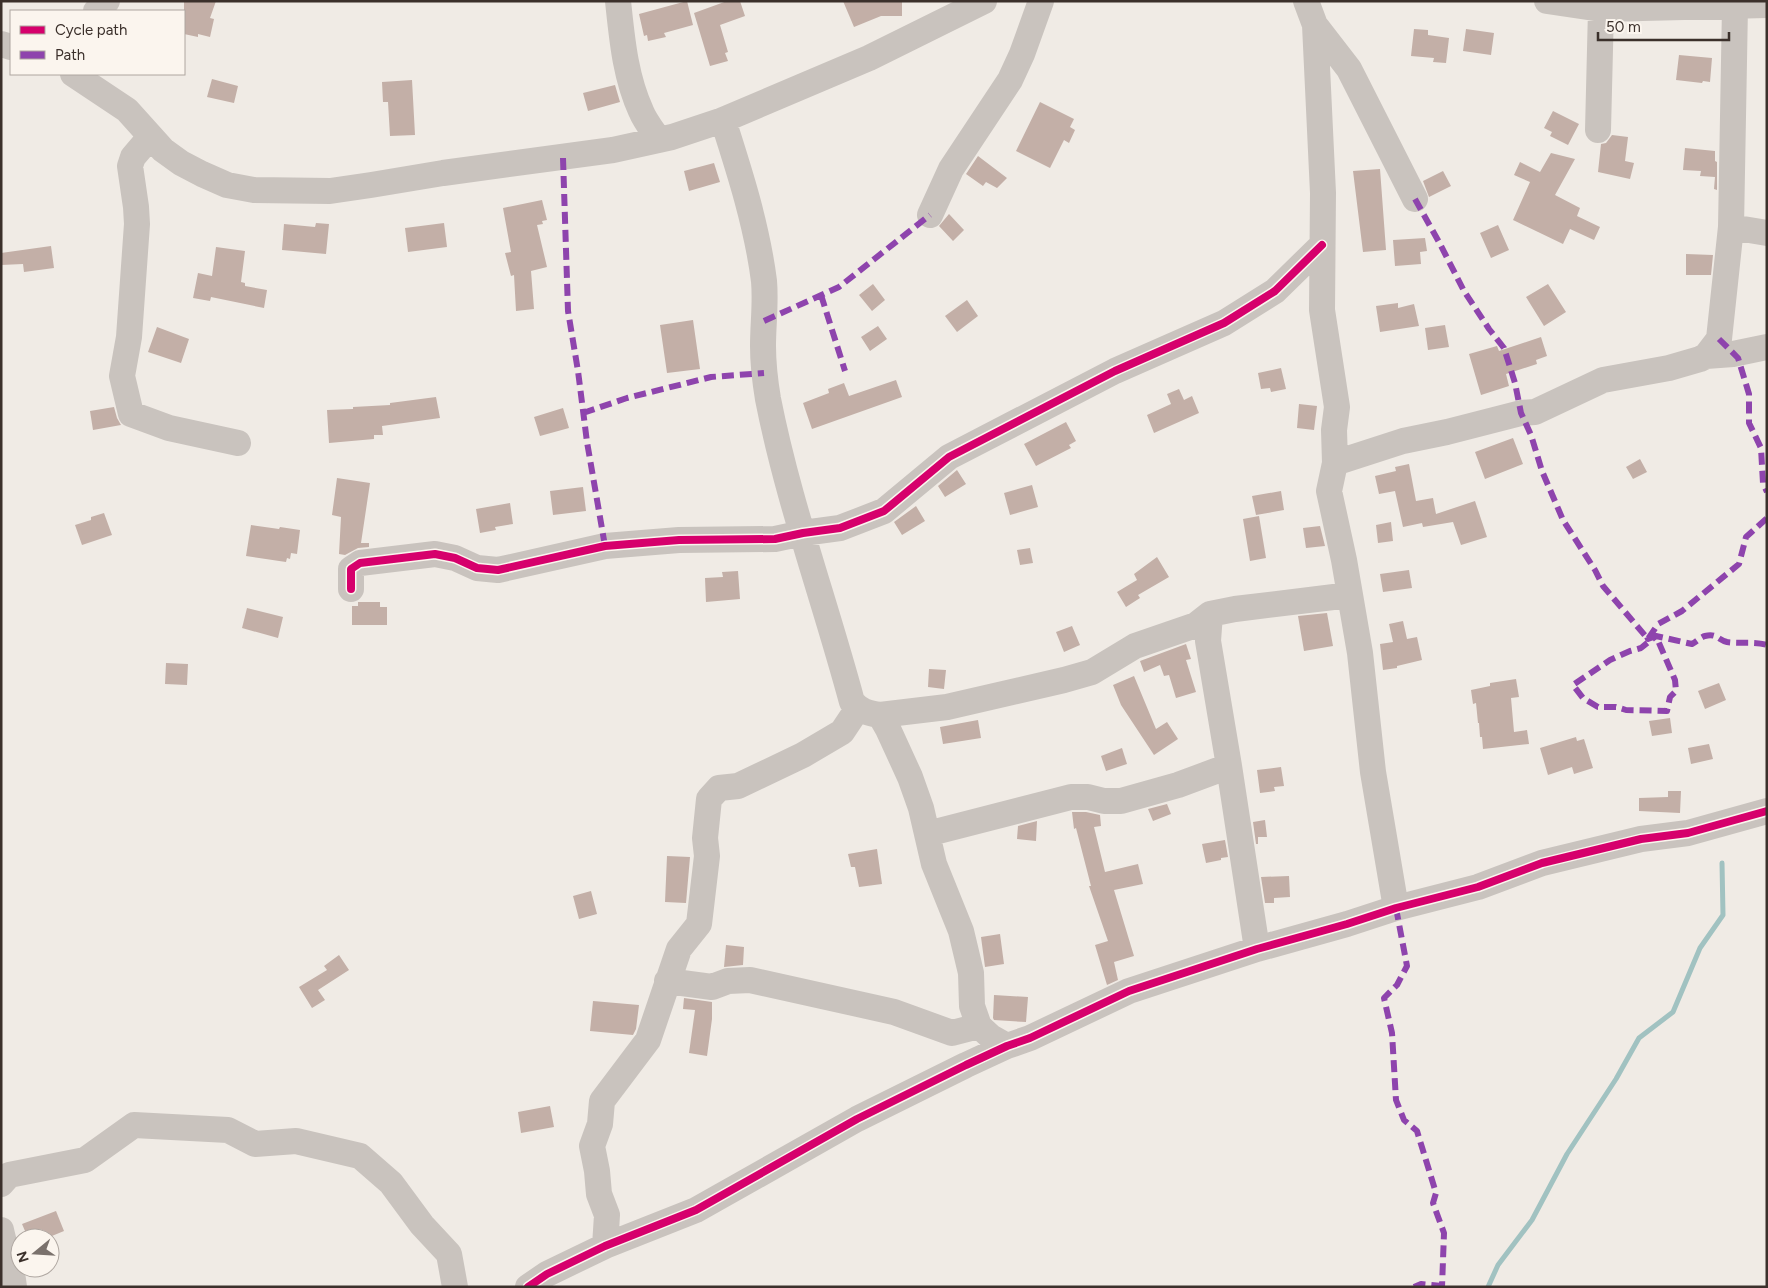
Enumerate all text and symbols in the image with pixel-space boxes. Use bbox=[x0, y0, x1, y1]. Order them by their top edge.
legend bbox=[10, 10, 185, 75]
scale bar bbox=[1598, 10, 1729, 42]
text: 50 m bbox=[1606, 18, 1641, 36]
text: Cycle path bbox=[55, 21, 127, 39]
text: Path bbox=[55, 46, 85, 64]
north arrow bbox=[10, 1228, 60, 1278]
text: N bbox=[13, 1249, 33, 1265]

